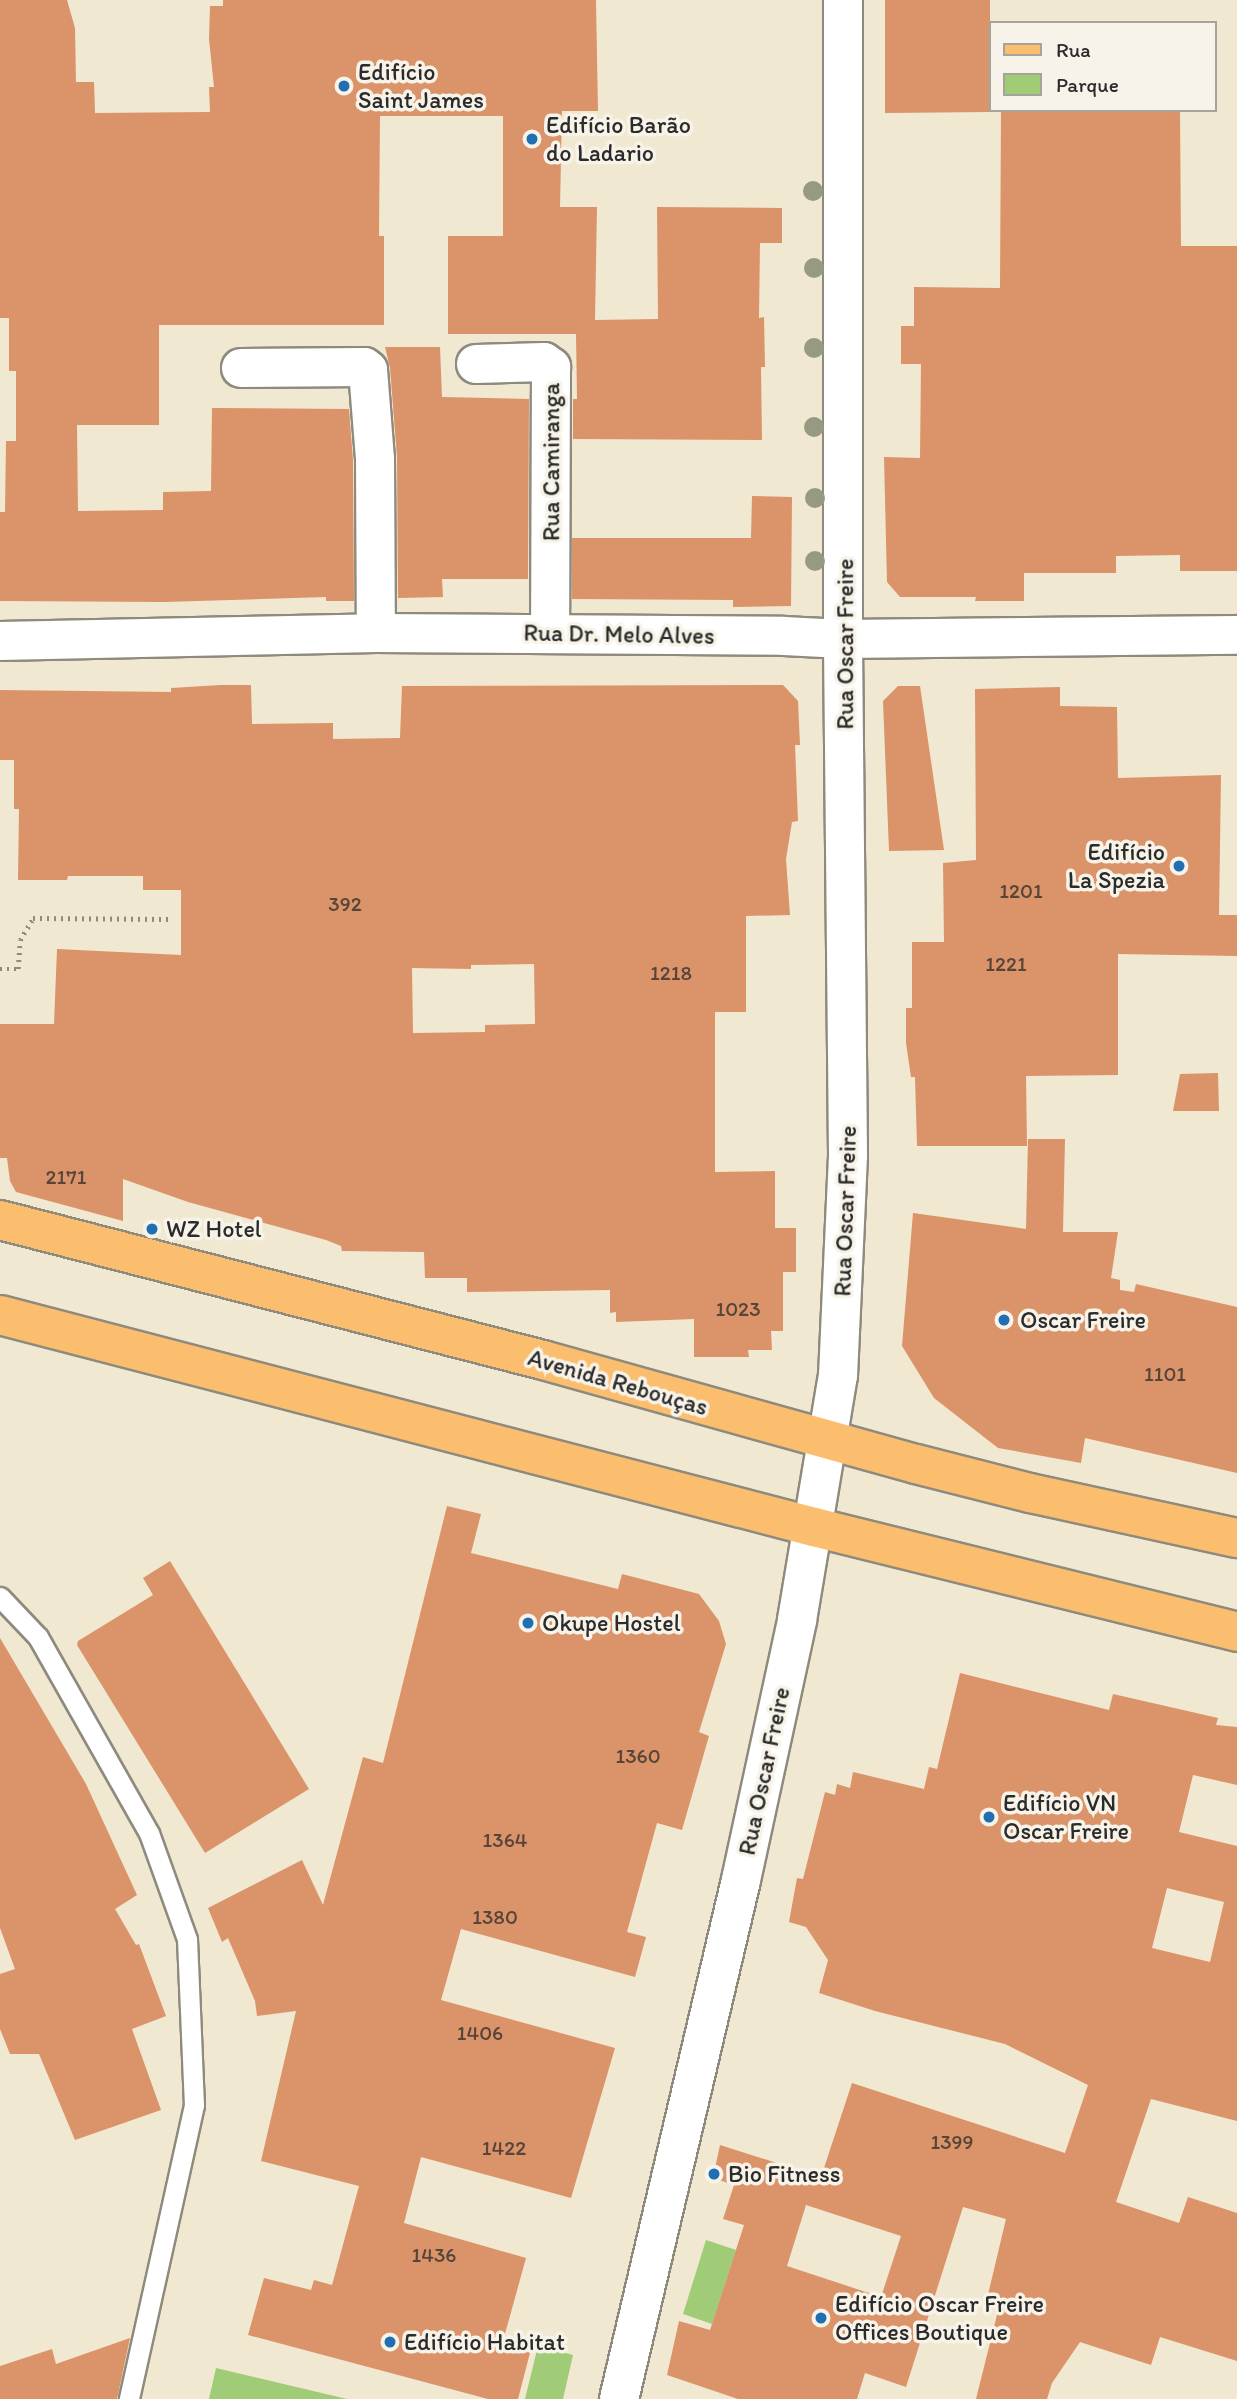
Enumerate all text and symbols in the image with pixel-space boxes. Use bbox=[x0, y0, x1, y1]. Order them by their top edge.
legend bbox=[988, 21, 1216, 112]
text: Rua bbox=[1056, 37, 1091, 62]
place label: Edifício Saint James bbox=[358, 58, 484, 114]
text: Parque bbox=[1056, 72, 1119, 97]
marker: Edifício Saint James bbox=[336, 78, 352, 94]
place label: Edifício Barão do Ladario bbox=[546, 111, 691, 167]
marker: Edifício Barão do Ladario bbox=[524, 131, 540, 147]
street label: Rua Camiranga bbox=[537, 382, 565, 542]
street label: Rua Oscar Freire bbox=[831, 558, 859, 730]
street label: Rua Dr. Melo Alves bbox=[523, 618, 715, 650]
place label: Edifício La Spezia bbox=[1068, 838, 1165, 894]
marker: Edifício La Spezia bbox=[1171, 858, 1187, 874]
house number: 1201 bbox=[999, 878, 1043, 904]
house number: 392 bbox=[328, 891, 362, 917]
house number: 1221 bbox=[985, 951, 1027, 977]
house number: 1218 bbox=[650, 960, 692, 986]
street label: Rua Oscar Freire bbox=[828, 1125, 862, 1297]
house number: 2171 bbox=[46, 1164, 86, 1190]
place label: WZ Hotel bbox=[166, 1215, 262, 1243]
marker: WZ Hotel bbox=[144, 1221, 160, 1237]
house number: 1023 bbox=[715, 1296, 761, 1322]
place label: Oscar Freire bbox=[1020, 1306, 1146, 1334]
marker: Oscar Freire bbox=[994, 1310, 1014, 1330]
street label: Avenida Rebouças bbox=[525, 1343, 711, 1421]
house number: 1101 bbox=[1144, 1361, 1186, 1387]
place label: Okupe Hostel bbox=[542, 1609, 680, 1637]
marker: Okupe Hostel bbox=[520, 1615, 536, 1631]
street label: Rua Oscar Freire bbox=[732, 1684, 796, 1858]
house number: 1360 bbox=[615, 1743, 661, 1769]
place label: Edifício VN Oscar Freire bbox=[1003, 1789, 1129, 1845]
marker: Edifício VN Oscar Freire bbox=[981, 1809, 997, 1825]
house number: 1364 bbox=[483, 1827, 527, 1853]
house number: 1380 bbox=[472, 1904, 518, 1930]
house number: 1406 bbox=[457, 2020, 503, 2046]
house number: 1399 bbox=[930, 2129, 974, 2155]
house number: 1422 bbox=[482, 2135, 526, 2161]
place label: Bio Fitness bbox=[728, 2160, 840, 2188]
marker: Bio Fitness bbox=[706, 2166, 722, 2182]
house number: 1436 bbox=[412, 2242, 456, 2268]
place label: Edifício Oscar Freire Offices Boutique bbox=[835, 2290, 1044, 2346]
marker: Edifício Oscar Freire Offices Boutique bbox=[813, 2310, 829, 2326]
place label: Edifício Habitat bbox=[404, 2328, 565, 2356]
marker: Edifício Habitat bbox=[382, 2334, 398, 2350]

